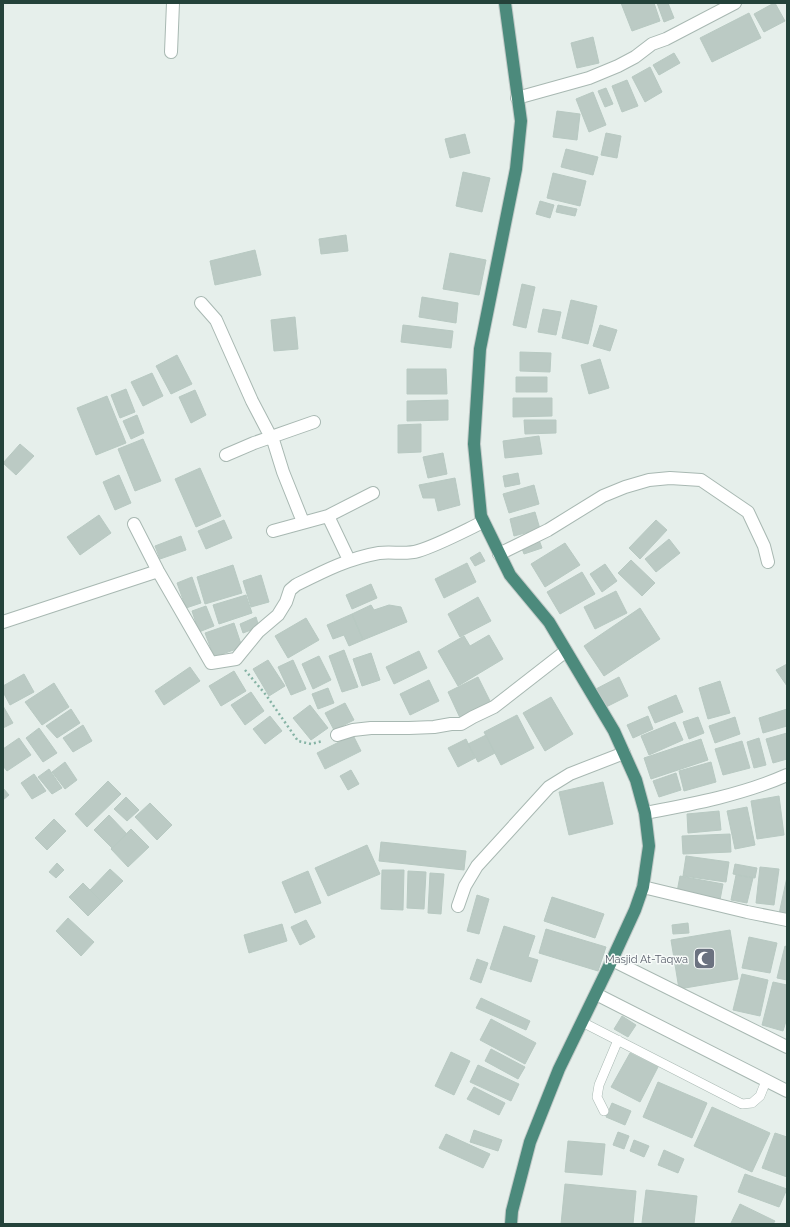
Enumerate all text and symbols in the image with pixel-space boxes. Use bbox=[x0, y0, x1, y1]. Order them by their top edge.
mosque icon: Masjid At-Taqwa bbox=[691, 946, 717, 972]
place label: Masjid At-Taqwa bbox=[605, 953, 688, 966]

